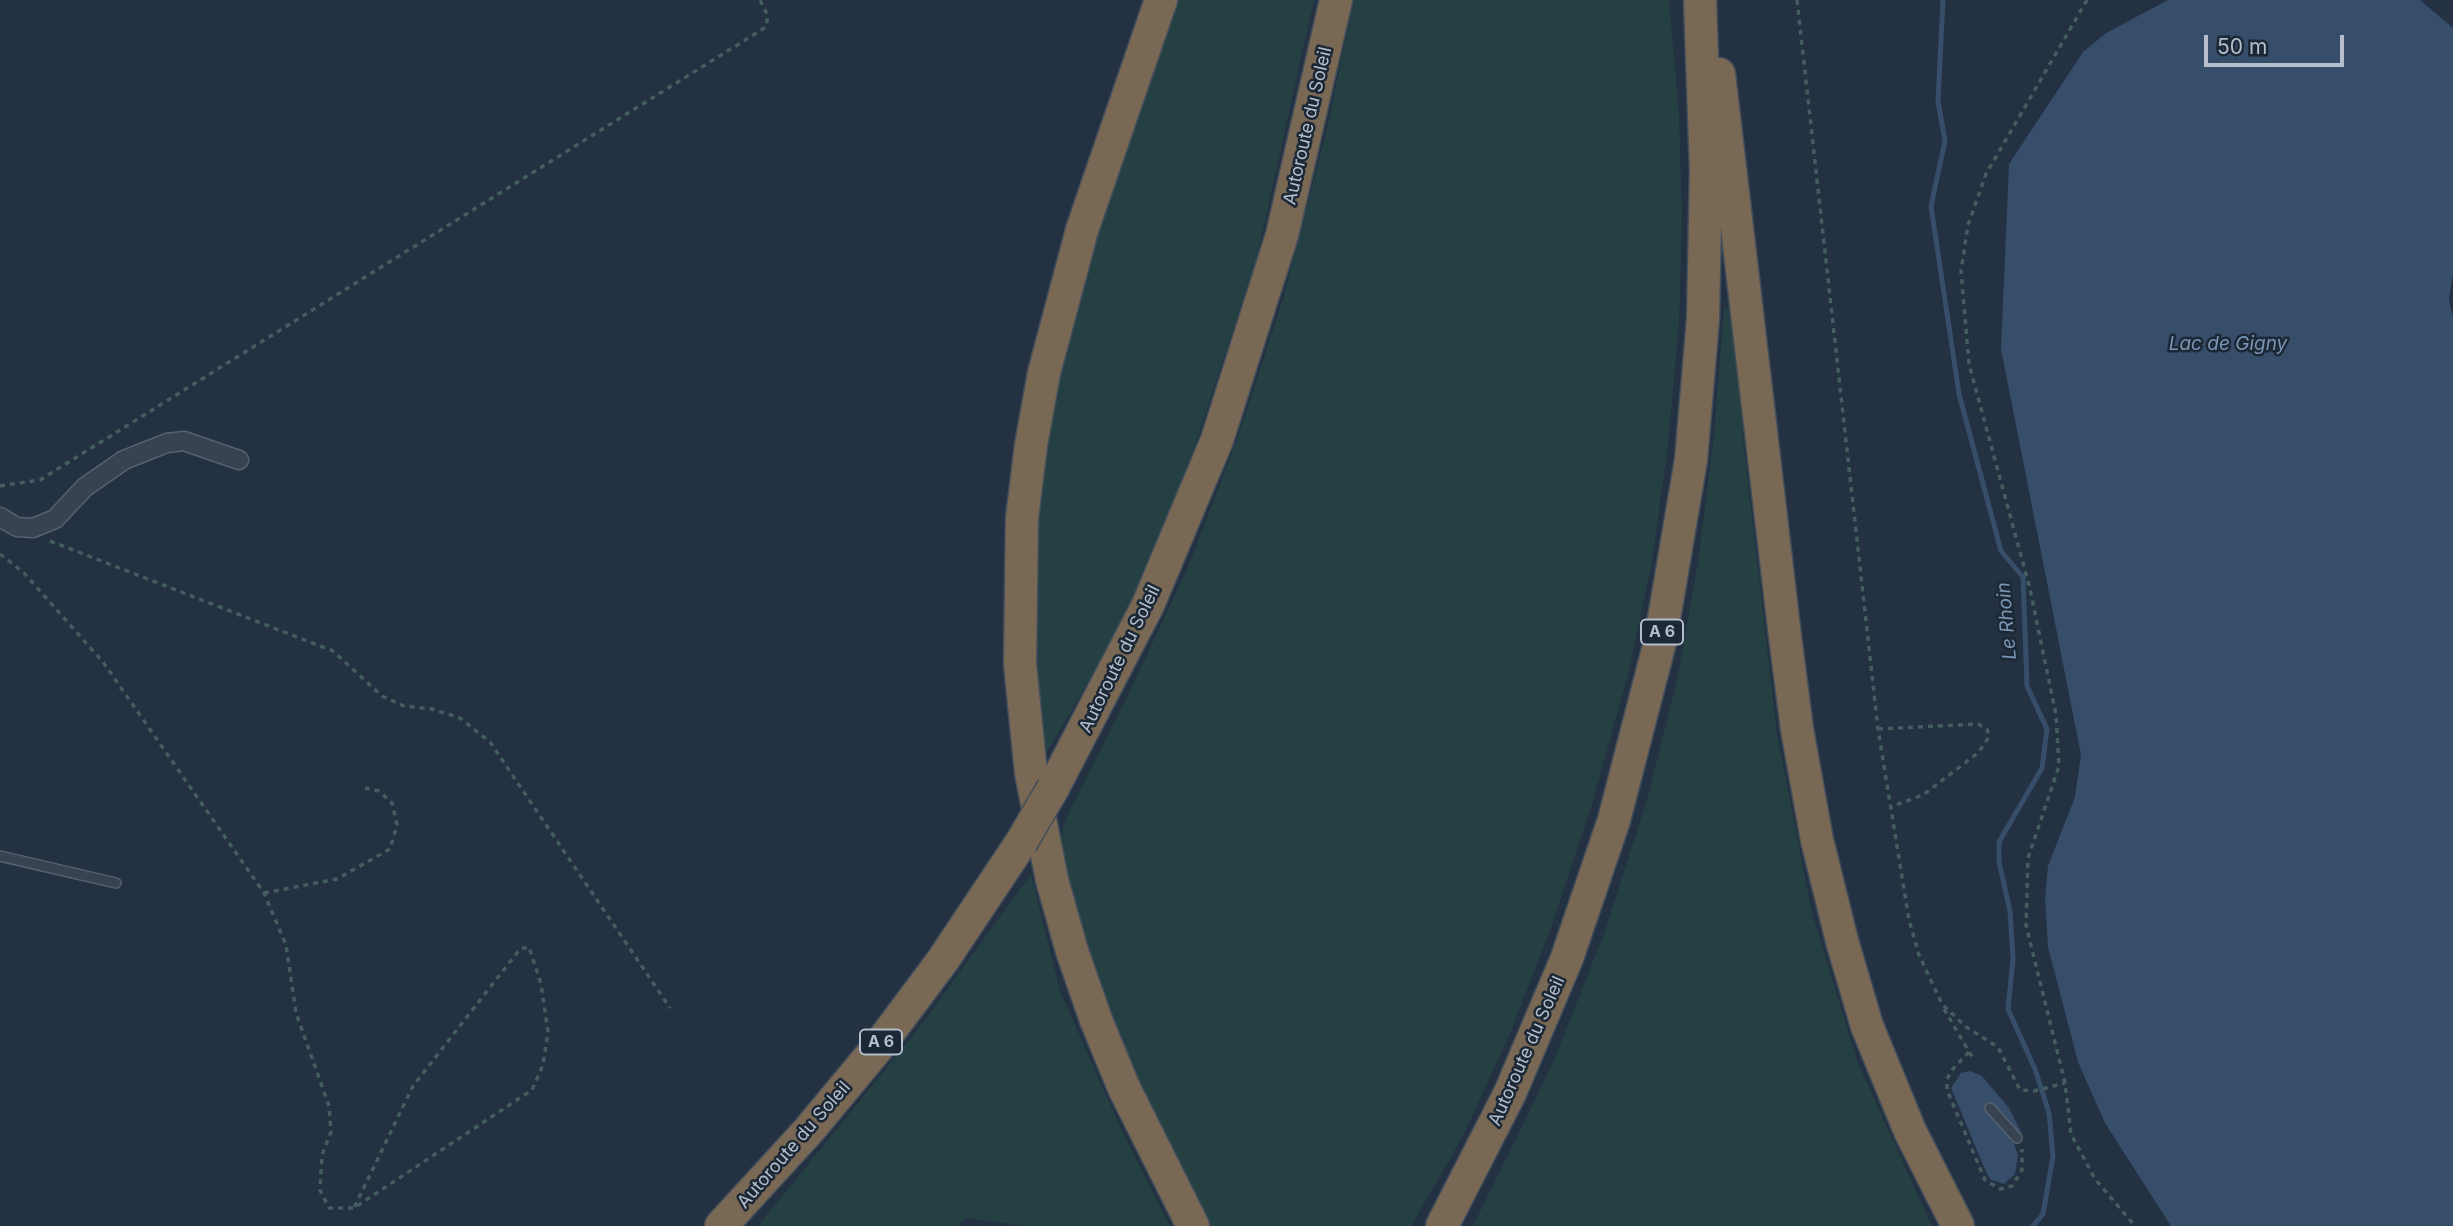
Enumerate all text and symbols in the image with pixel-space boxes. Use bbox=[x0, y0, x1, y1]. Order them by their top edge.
scale bar bbox=[2208, 21, 2348, 65]
text: 50 m bbox=[2217, 34, 2267, 59]
street label: Autoroute du Soleil bbox=[1279, 45, 1337, 207]
water label: Lac de Gigny bbox=[2169, 333, 2287, 355]
water label: Le Rhoin bbox=[1992, 581, 2022, 661]
street label: Autoroute du Soleil bbox=[1075, 582, 1165, 736]
road number: A 6 bbox=[1641, 620, 1683, 645]
street label: Autoroute du Soleil bbox=[1484, 973, 1570, 1129]
road number: A 6 bbox=[860, 1030, 902, 1054]
street label: Autoroute du Soleil bbox=[733, 1077, 855, 1213]

